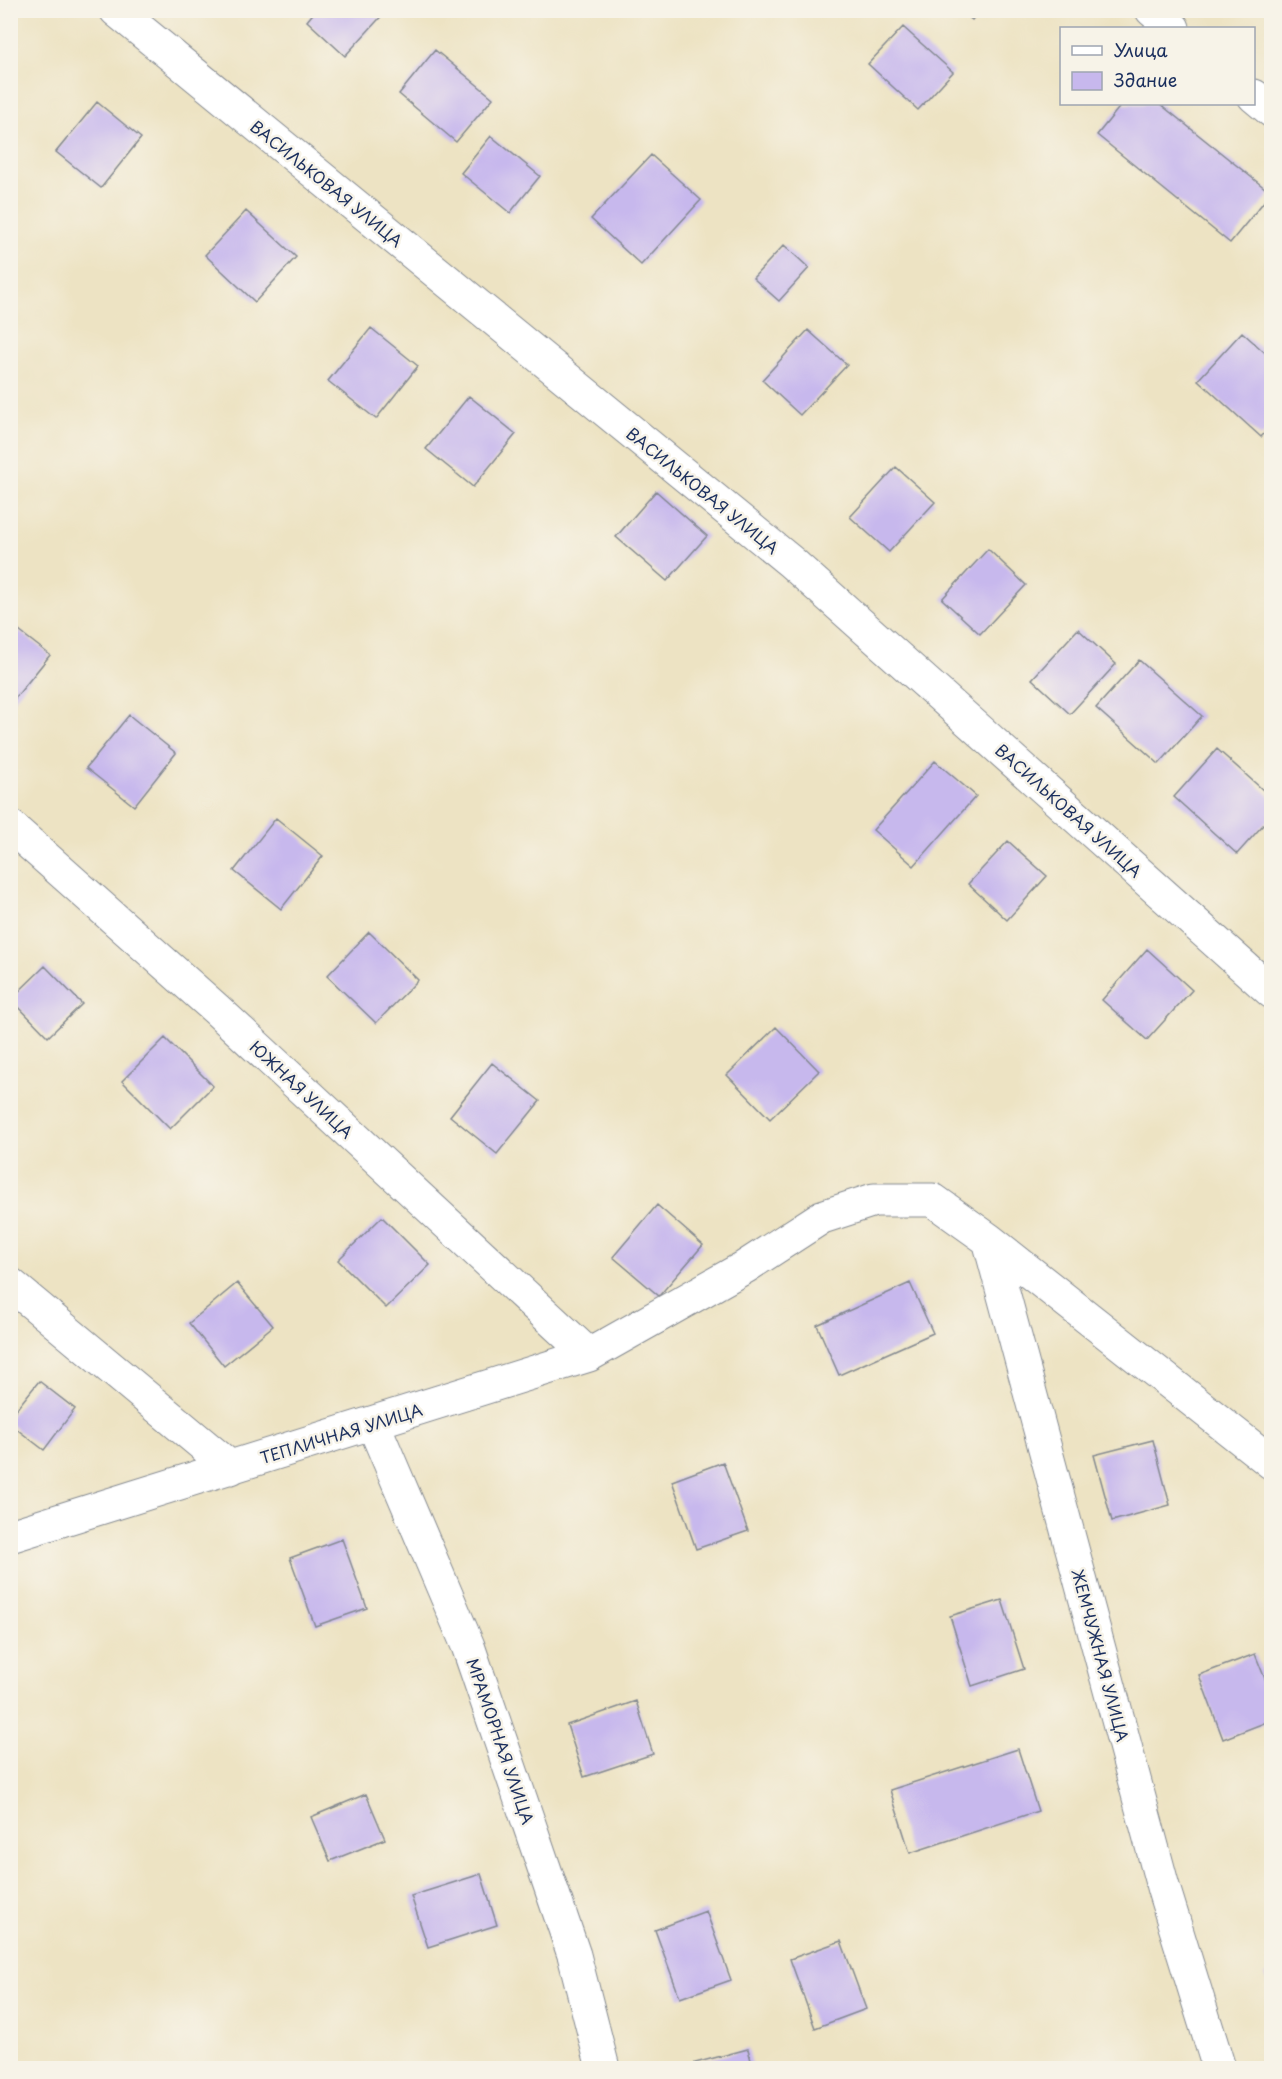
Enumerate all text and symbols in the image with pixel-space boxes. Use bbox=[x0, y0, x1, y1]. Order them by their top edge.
legend bbox=[1060, 27, 1255, 105]
text: Улица bbox=[1114, 36, 1168, 63]
text: Здание bbox=[1114, 66, 1177, 93]
street label: ВАСИЛЬКОВАЯ УЛИЦА bbox=[246, 114, 408, 252]
street label: ВАСИЛЬКОВАЯ УЛИЦА bbox=[622, 421, 784, 559]
street label: ВАСИЛЬКОВАЯ УЛИЦА bbox=[990, 738, 1148, 882]
street label: ЮЖНАЯ УЛИЦА bbox=[245, 1035, 359, 1143]
street label: ТЕПЛИЧНАЯ УЛИЦА bbox=[257, 1397, 425, 1469]
street label: ЖЕМЧУЖНАЯ УЛИЦА bbox=[1066, 1566, 1136, 1744]
street label: МРАМОРНАЯ УЛИЦА bbox=[461, 1655, 541, 1827]

